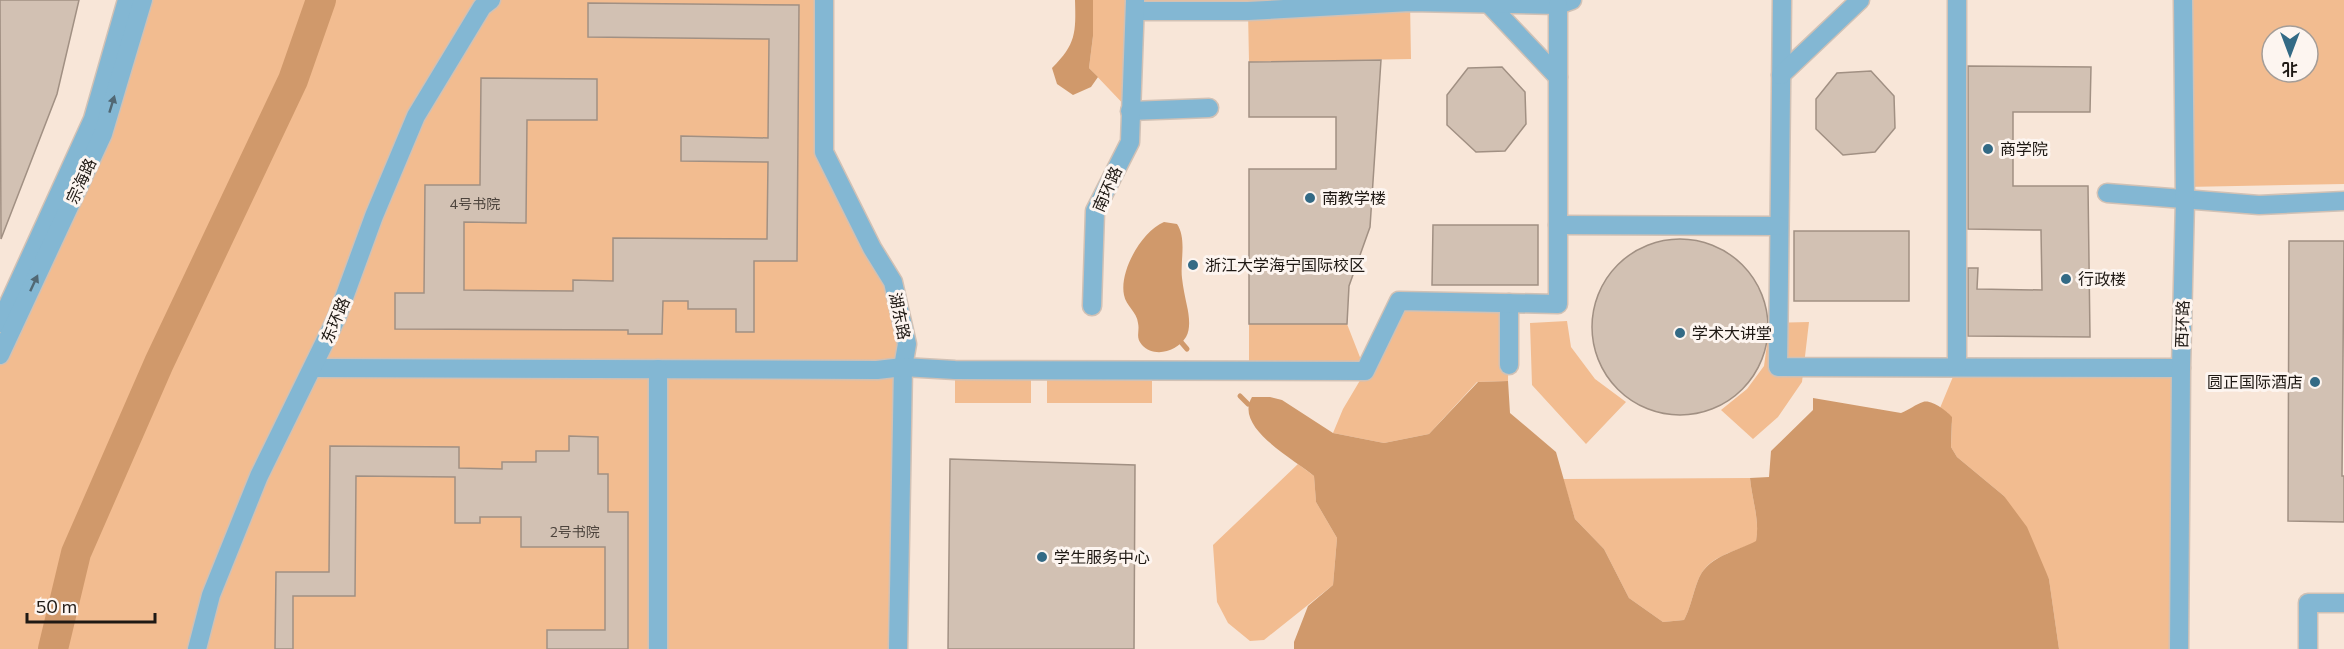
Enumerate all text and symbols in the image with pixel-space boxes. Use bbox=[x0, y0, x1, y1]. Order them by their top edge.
north arrow bbox=[2260, 24, 2320, 84]
text: 北 bbox=[2282, 60, 2298, 79]
one-way arrow bbox=[108, 95, 117, 113]
place label: 商学院 bbox=[2000, 139, 2048, 158]
marker: 商学院 bbox=[1981, 142, 1995, 156]
street label: 宗海路 bbox=[62, 155, 99, 207]
street label: 南环路 bbox=[1088, 163, 1125, 215]
place label: 南教学楼 bbox=[1322, 188, 1386, 207]
marker: 南教学楼 bbox=[1303, 191, 1317, 205]
house number: 4号书院 bbox=[450, 195, 500, 212]
place label: 浙江大学海宁国际校区 bbox=[1205, 255, 1365, 274]
marker: 浙江大学海宁国际校区 bbox=[1186, 258, 1200, 272]
place label: 行政楼 bbox=[2078, 269, 2126, 288]
marker: 行政楼 bbox=[2059, 272, 2073, 286]
one-way arrow bbox=[29, 274, 38, 291]
street label: 湖东路 bbox=[886, 290, 915, 341]
street label: 东环路 bbox=[316, 294, 353, 346]
street label: 西环路 bbox=[2171, 300, 2192, 348]
place label: 学术大讲堂 bbox=[1692, 323, 1772, 342]
marker: 学术大讲堂 bbox=[1673, 326, 1687, 340]
place label: 圆正国际酒店 bbox=[2207, 372, 2303, 391]
marker: 圆正国际酒店 bbox=[2308, 375, 2322, 389]
house number: 2号书院 bbox=[550, 523, 600, 540]
place label: 学生服务中心 bbox=[1054, 547, 1150, 566]
marker: 学生服务中心 bbox=[1035, 550, 1049, 564]
scale bar bbox=[27, 586, 154, 624]
text: 50 m bbox=[36, 595, 77, 617]

